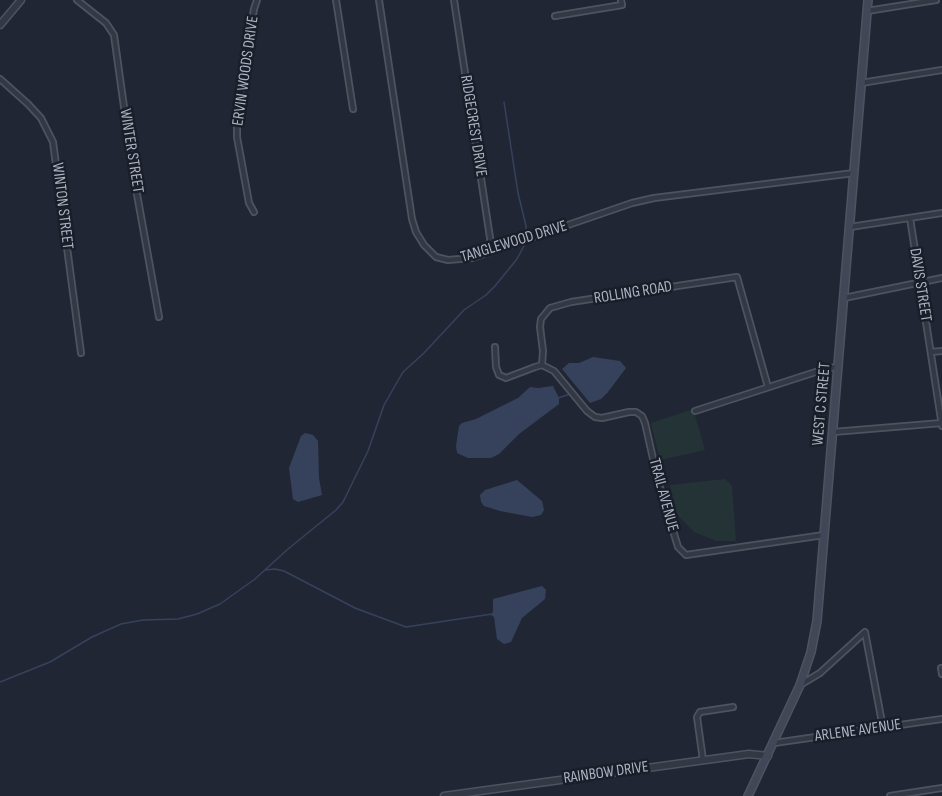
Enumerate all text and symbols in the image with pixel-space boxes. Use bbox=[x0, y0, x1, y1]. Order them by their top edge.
street label: ERVIN WOODS DRIVE bbox=[229, 15, 263, 127]
street label: RIDGECREST DRIVE bbox=[455, 74, 491, 178]
street label: WINTER STREET bbox=[115, 107, 147, 195]
street label: WINTON STREET bbox=[47, 162, 77, 250]
street label: TANGLEWOOD DRIVE bbox=[459, 217, 569, 267]
street label: DAVIS STREET bbox=[905, 247, 935, 323]
street label: ROLLING ROAD bbox=[593, 277, 673, 309]
street label: WEST C STREET bbox=[809, 362, 835, 446]
street label: TRAIL AVENUE bbox=[644, 456, 682, 534]
street label: ARLENE AVENUE bbox=[814, 715, 902, 747]
street label: RAINBOW DRIVE bbox=[562, 758, 650, 788]

